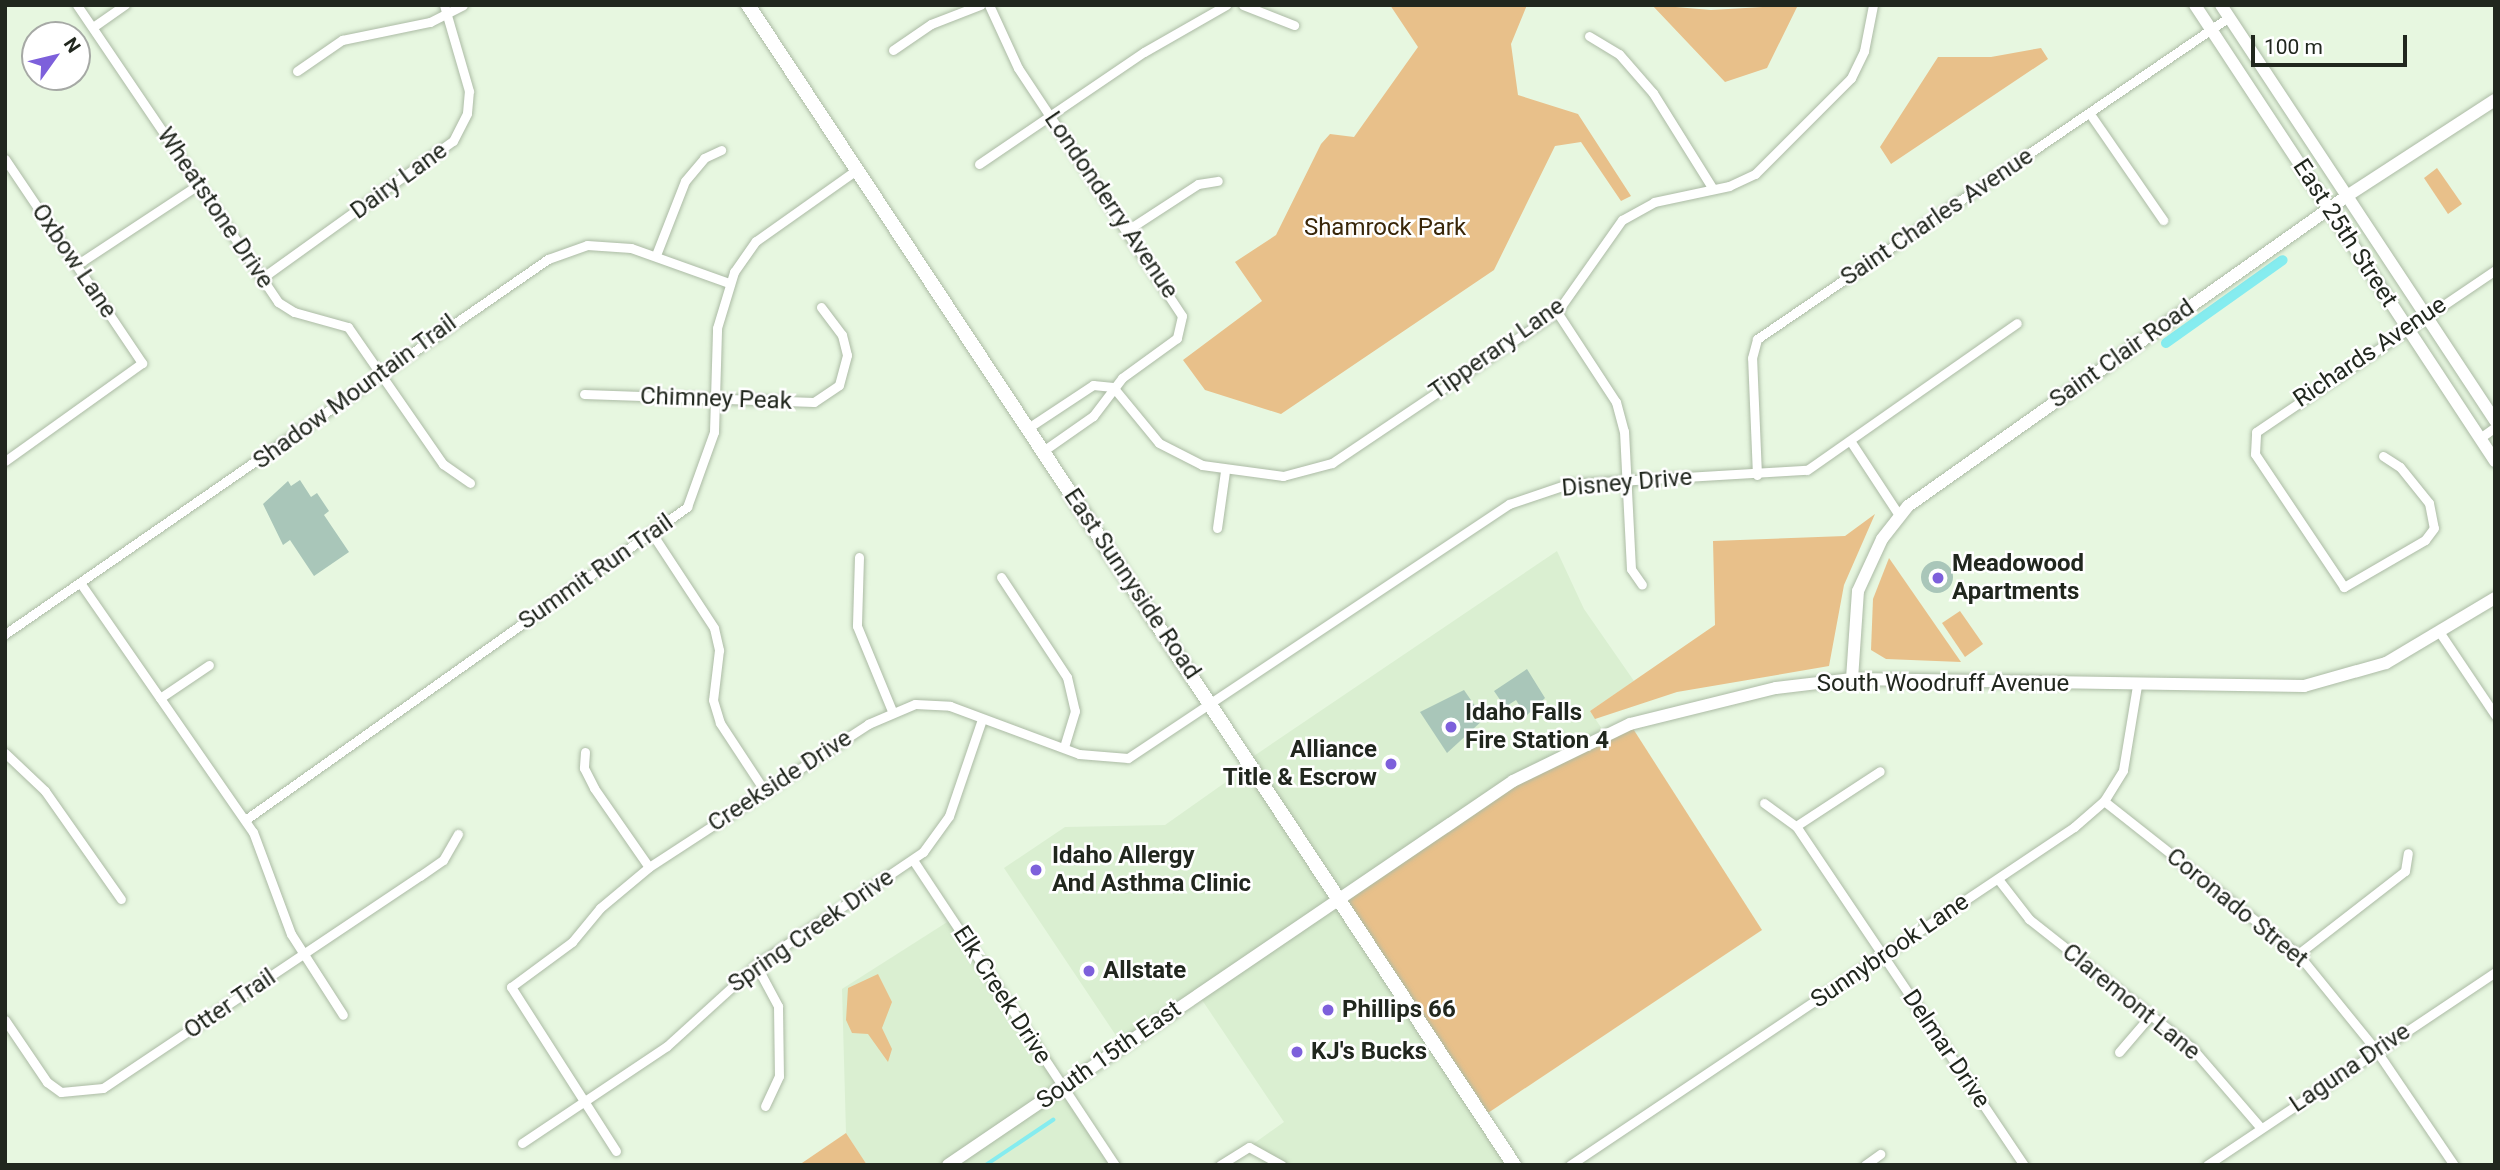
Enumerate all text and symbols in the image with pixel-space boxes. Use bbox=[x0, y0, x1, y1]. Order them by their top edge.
north arrow bbox=[21, 21, 91, 91]
scale bar bbox=[2255, 21, 2411, 65]
text: N bbox=[59, 33, 85, 57]
text: 100 m bbox=[2264, 35, 2323, 59]
street label: Londonderry Avenue bbox=[1038, 106, 1184, 304]
street label: Wheatstone Drive bbox=[151, 122, 279, 294]
street label: Dairy Lane bbox=[345, 136, 453, 226]
street label: Saint Charles Avenue bbox=[1835, 142, 2039, 292]
street label: East 25th Street bbox=[2287, 154, 2403, 312]
street label: Oxbow Lane bbox=[25, 198, 123, 324]
park label: Shamrock Park bbox=[1304, 214, 1466, 242]
street label: Richards Avenue bbox=[2288, 290, 2452, 414]
street label: Tipperary Lane bbox=[1424, 292, 1570, 406]
street label: Saint Clair Road bbox=[2044, 294, 2200, 414]
street label: Shadow Mountain Trail bbox=[248, 308, 462, 476]
street label: Chimney Peak bbox=[640, 382, 792, 416]
street label: Disney Drive bbox=[1560, 463, 1694, 503]
street label: East Sunnyside Road bbox=[1058, 483, 1206, 685]
street label: Summit Run Trail bbox=[513, 508, 679, 636]
place label: Meadowood Apartments bbox=[1952, 550, 2084, 606]
marker: Meadowood Apartments bbox=[1930, 570, 1946, 586]
street label: South Woodruff Avenue bbox=[1817, 670, 2069, 698]
place label: Idaho Falls Fire Station 4 bbox=[1465, 699, 1609, 755]
marker: Idaho Falls Fire Station 4 bbox=[1443, 719, 1459, 735]
street label: Creekside Drive bbox=[703, 724, 857, 838]
place label: Alliance Title & Escrow bbox=[1223, 736, 1377, 792]
marker: Alliance Title & Escrow bbox=[1383, 756, 1399, 772]
place label: Idaho Allergy And Asthma Clinic bbox=[1052, 842, 1251, 898]
street label: Coronado Street bbox=[2160, 842, 2314, 974]
marker: Idaho Allergy And Asthma Clinic bbox=[1026, 860, 1046, 880]
street label: Spring Creek Drive bbox=[723, 863, 899, 999]
street label: Sunnybrook Lane bbox=[1806, 888, 1974, 1014]
street label: Elk Creek Drive bbox=[947, 921, 1057, 1069]
street label: Claremont Lane bbox=[2056, 938, 2206, 1066]
place label: Allstate bbox=[1103, 957, 1186, 985]
street label: Otter Trail bbox=[178, 963, 282, 1045]
marker: Allstate bbox=[1081, 963, 1097, 979]
street label: Delmar Drive bbox=[1896, 984, 1996, 1114]
street label: South 15th East bbox=[1031, 995, 1187, 1115]
place label: Phillips 66 bbox=[1342, 996, 1456, 1024]
marker: Phillips 66 bbox=[1320, 1002, 1336, 1018]
street label: Laguna Drive bbox=[2284, 1017, 2416, 1119]
place label: KJ's Bucks bbox=[1311, 1038, 1427, 1066]
marker: KJ's Bucks bbox=[1289, 1044, 1305, 1060]

